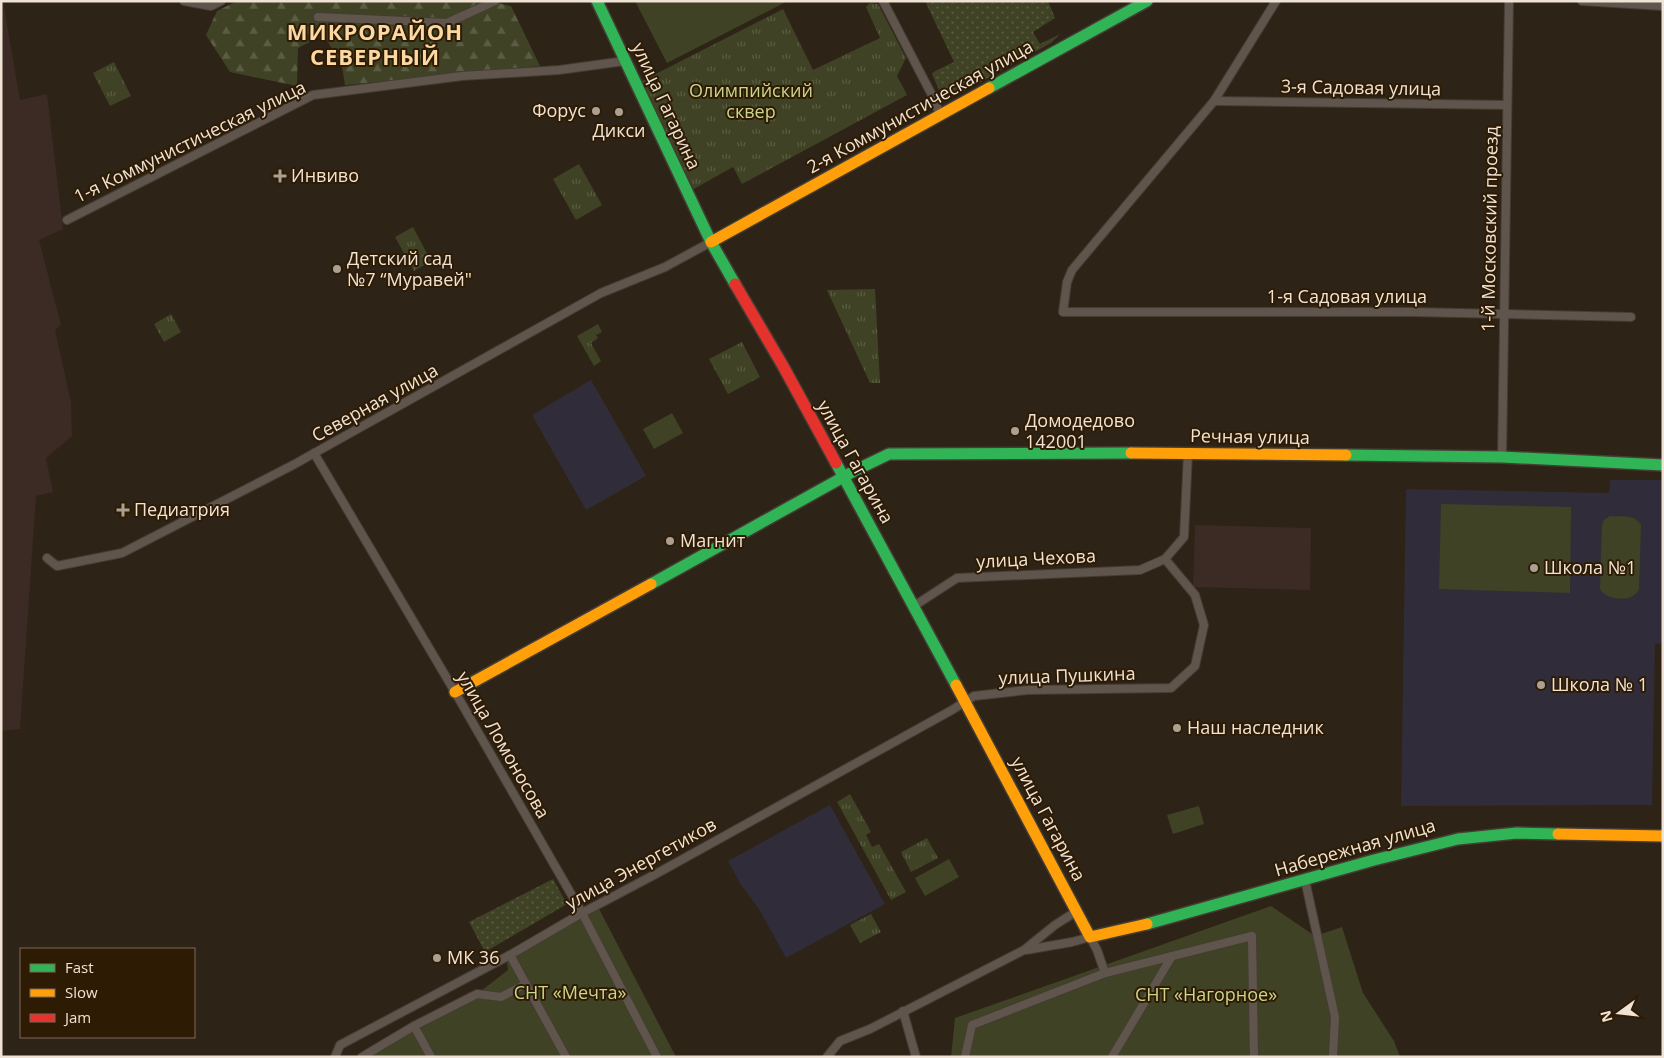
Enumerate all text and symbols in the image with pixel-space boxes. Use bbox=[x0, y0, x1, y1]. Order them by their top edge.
district label: МИКРОРАЙОН СЕВЕРНЫЙ bbox=[287, 16, 463, 71]
street label: 2-я Коммунистическая улица bbox=[802, 34, 1037, 178]
street label: улица Гагарина bbox=[627, 38, 707, 173]
street label: 1-я Коммунистическая улица bbox=[70, 74, 309, 208]
street label: 3-я Садовая улица bbox=[1281, 74, 1441, 100]
park label: Олимпийский сквер bbox=[689, 78, 813, 123]
place label: Форус bbox=[532, 98, 586, 122]
marker: Форус bbox=[590, 105, 602, 117]
marker: Дикси bbox=[613, 106, 625, 118]
place label: Дикси bbox=[592, 118, 646, 142]
street label: 1-й Московский проезд bbox=[1475, 126, 1503, 332]
place label: Инвиво bbox=[291, 163, 359, 187]
marker: Инвиво bbox=[273, 169, 287, 183]
place label: Детский сад №7 “Муравей" bbox=[347, 246, 472, 291]
marker: Детский сад №7 “Муравей" bbox=[331, 263, 343, 275]
street label: 1-я Садовая улица bbox=[1267, 284, 1427, 308]
street label: Северная улица bbox=[307, 357, 442, 447]
street label: улица Гагарина bbox=[812, 395, 900, 528]
place label: Домодедово 142001 bbox=[1025, 408, 1135, 453]
street label: Речная улица bbox=[1190, 423, 1310, 449]
marker: Домодедово 142001 bbox=[1009, 425, 1021, 437]
place label: Педиатрия bbox=[134, 497, 230, 521]
marker: Педиатрия bbox=[116, 503, 130, 517]
place label: Магнит bbox=[680, 528, 746, 552]
marker: Магнит bbox=[664, 535, 676, 547]
street label: улица Чехова bbox=[975, 543, 1096, 573]
place label: Школа №1 bbox=[1544, 555, 1636, 579]
marker: Школа №1 bbox=[1528, 562, 1540, 574]
street label: улица Пушкина bbox=[998, 661, 1136, 689]
street label: улица Ломоносова bbox=[452, 667, 556, 822]
place label: Школа № 1 bbox=[1551, 672, 1648, 696]
marker: Школа № 1 bbox=[1535, 679, 1547, 691]
place label: Наш наследник bbox=[1187, 715, 1325, 739]
marker: Наш наследник bbox=[1171, 722, 1183, 734]
street label: улица Гагарина bbox=[1006, 752, 1092, 885]
street label: улица Энергетиков bbox=[561, 812, 720, 915]
street label: Набережная улица bbox=[1271, 813, 1438, 882]
place label: МК 36 bbox=[447, 945, 499, 969]
legend bbox=[20, 948, 195, 1038]
marker: МК 36 bbox=[431, 952, 443, 964]
text: Fast bbox=[65, 957, 94, 977]
park label: СНТ «Мечта» bbox=[514, 980, 626, 1004]
text: Slow bbox=[65, 982, 98, 1002]
park label: СНТ «Нагорное» bbox=[1135, 982, 1277, 1006]
north arrow bbox=[1594, 988, 1644, 1038]
text: Jam bbox=[63, 1007, 91, 1027]
text: N bbox=[1595, 1009, 1617, 1024]

